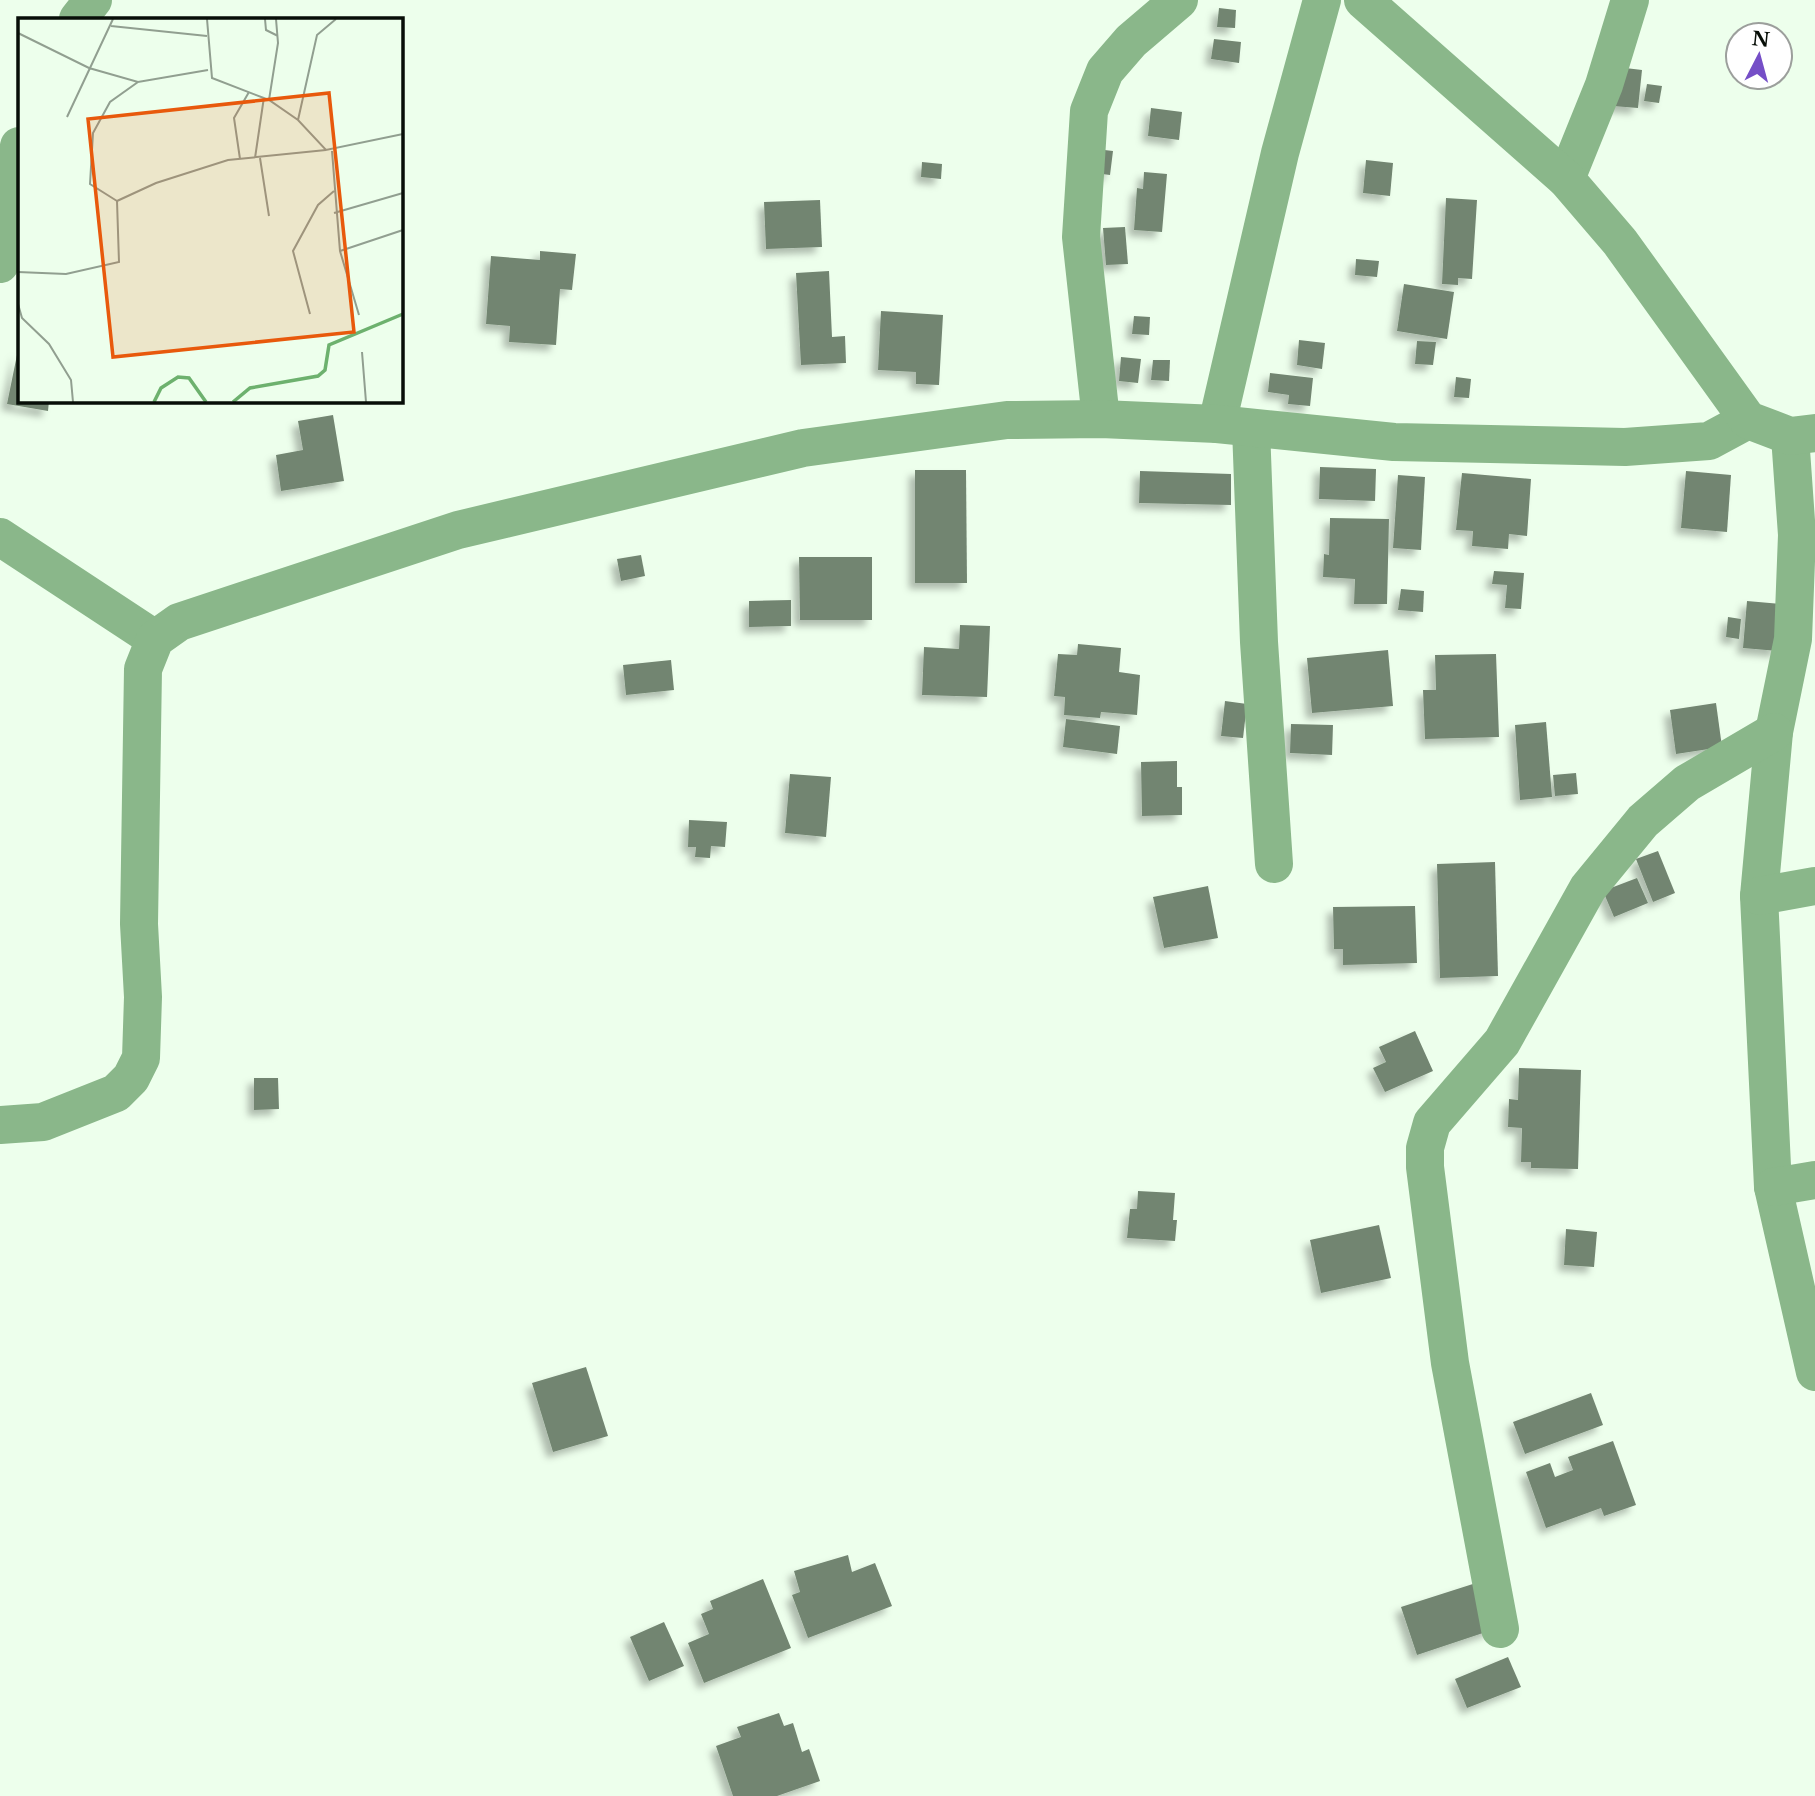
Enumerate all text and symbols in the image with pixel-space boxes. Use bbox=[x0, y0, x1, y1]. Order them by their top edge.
inset map bbox=[18, 18, 402, 402]
north arrow bbox=[1724, 21, 1794, 91]
text: N bbox=[1751, 27, 1771, 52]

